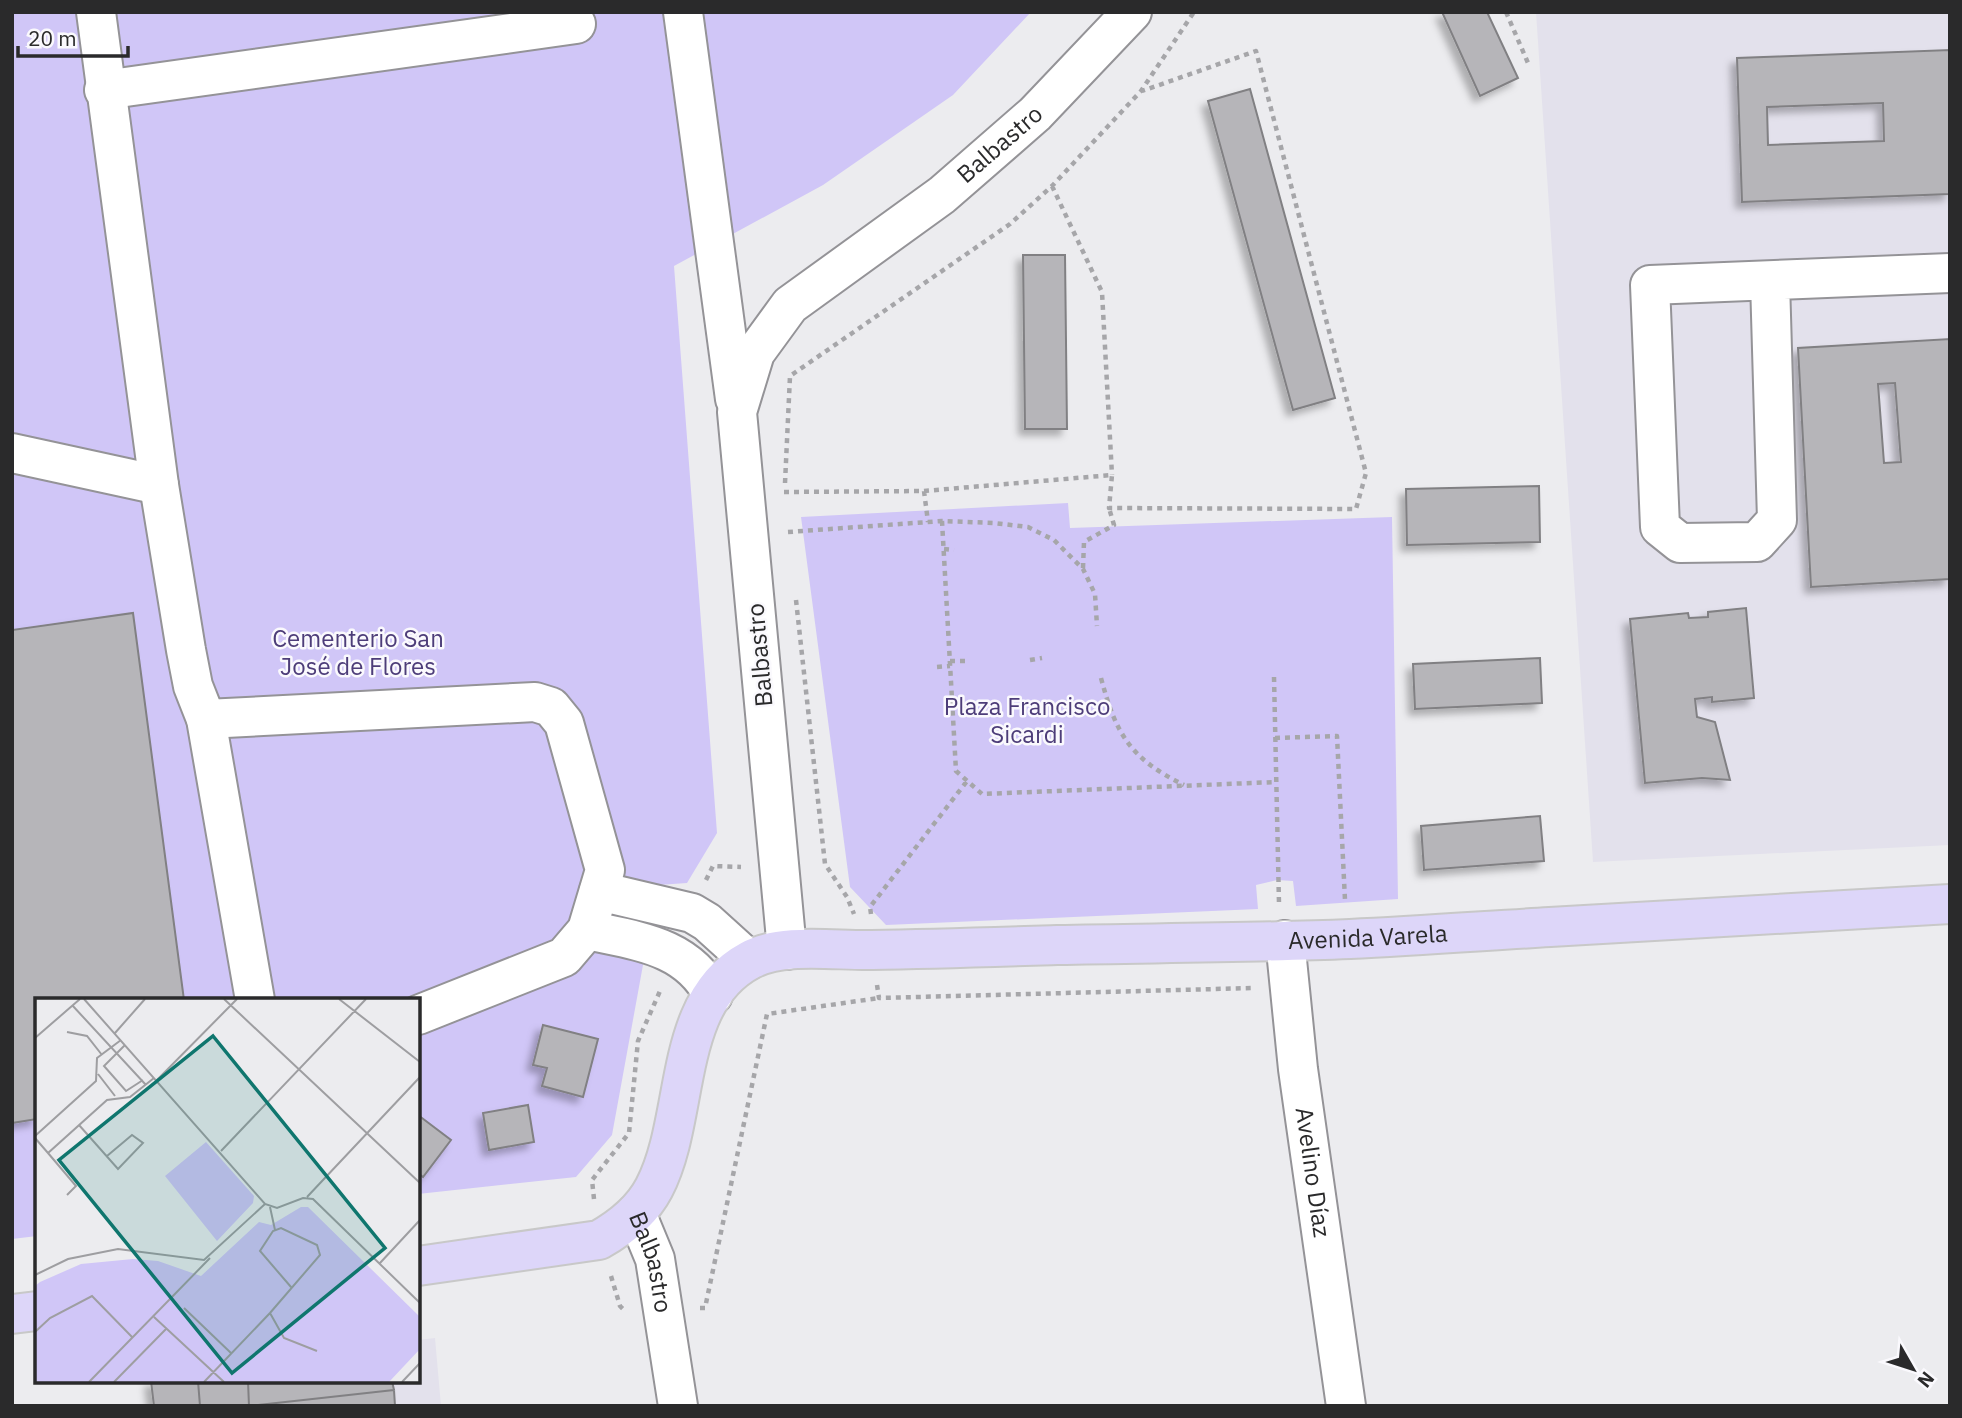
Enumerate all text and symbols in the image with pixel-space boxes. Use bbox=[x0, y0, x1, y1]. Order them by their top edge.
scale bar bbox=[18, 14, 128, 58]
text: 20 m bbox=[28, 24, 77, 52]
street label: Balbastro bbox=[950, 98, 1049, 190]
street label: Balbastro bbox=[739, 602, 779, 708]
park label: Cementerio San José de Flores bbox=[272, 622, 444, 682]
park label: Plaza Francisco Sicardi bbox=[944, 690, 1110, 750]
street label: Avenida Varela bbox=[1288, 917, 1449, 956]
inset map bbox=[35, 998, 420, 1383]
street label: Avelino Díaz bbox=[1289, 1105, 1339, 1239]
street label: Balbastro bbox=[622, 1207, 680, 1315]
north arrow bbox=[1878, 1334, 1948, 1404]
text: N bbox=[1913, 1367, 1940, 1393]

